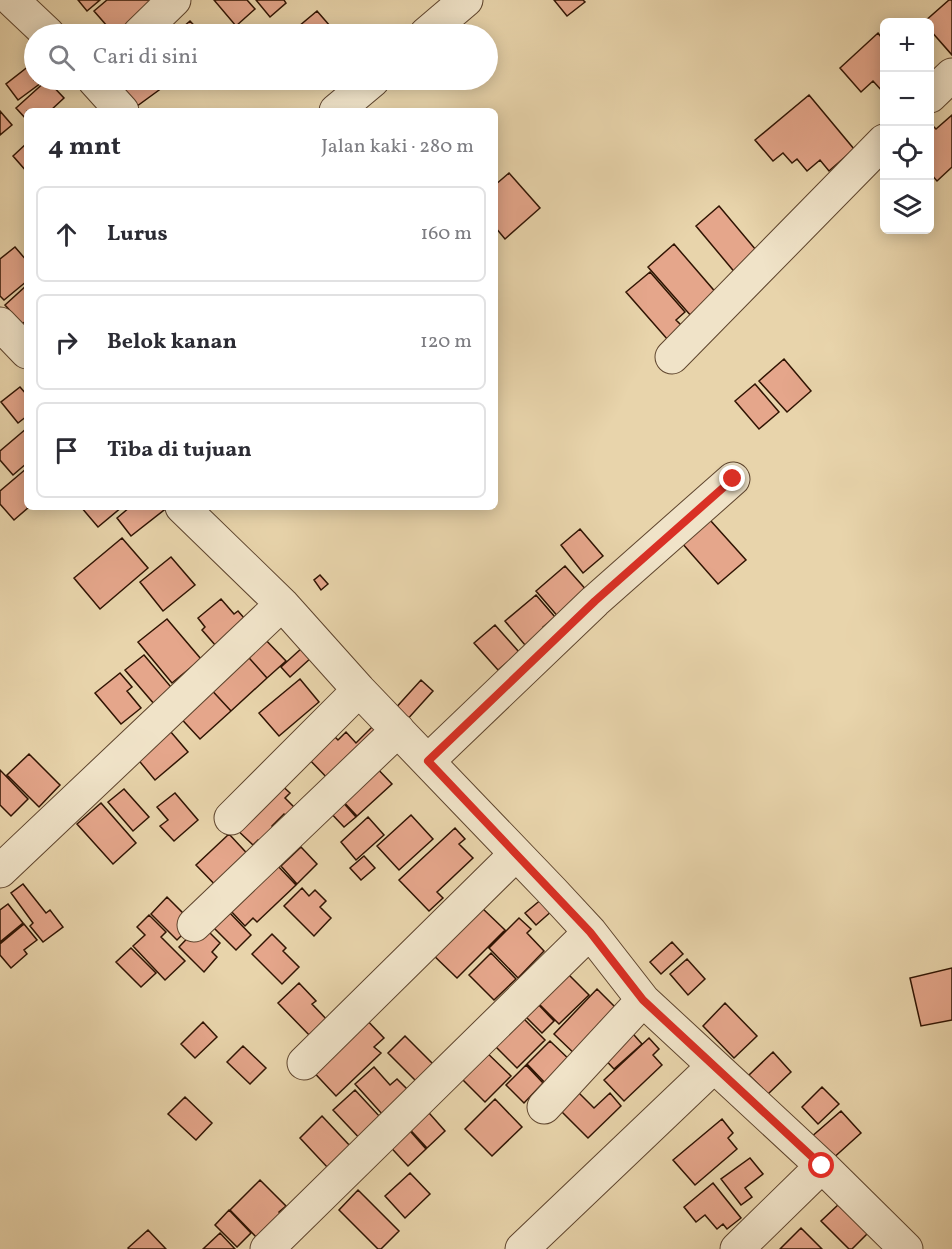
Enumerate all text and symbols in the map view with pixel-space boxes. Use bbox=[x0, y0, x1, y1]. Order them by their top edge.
map controls bbox=[880, 18, 934, 234]
button: + bbox=[880, 18, 934, 72]
search box bbox=[24, 24, 498, 90]
icon: search bbox=[45, 41, 78, 74]
text: Cari di sini bbox=[93, 42, 198, 73]
button: − bbox=[880, 72, 934, 126]
button: locate bbox=[880, 126, 934, 180]
text: 4 mnt bbox=[48, 129, 121, 165]
text: Jalan kaki · 280 m bbox=[321, 133, 474, 161]
button: layers bbox=[880, 180, 934, 234]
icon: ahead bbox=[50, 218, 83, 251]
text: Lurus bbox=[107, 219, 168, 250]
text: 160 m bbox=[420, 220, 472, 248]
icon: right bbox=[50, 326, 83, 359]
text: Belok kanan bbox=[107, 327, 237, 358]
text: 120 m bbox=[420, 328, 472, 356]
icon: arrive bbox=[50, 434, 83, 467]
text: Tiba di tujuan bbox=[107, 435, 252, 466]
route end bbox=[719, 465, 745, 491]
route start bbox=[808, 1152, 834, 1178]

